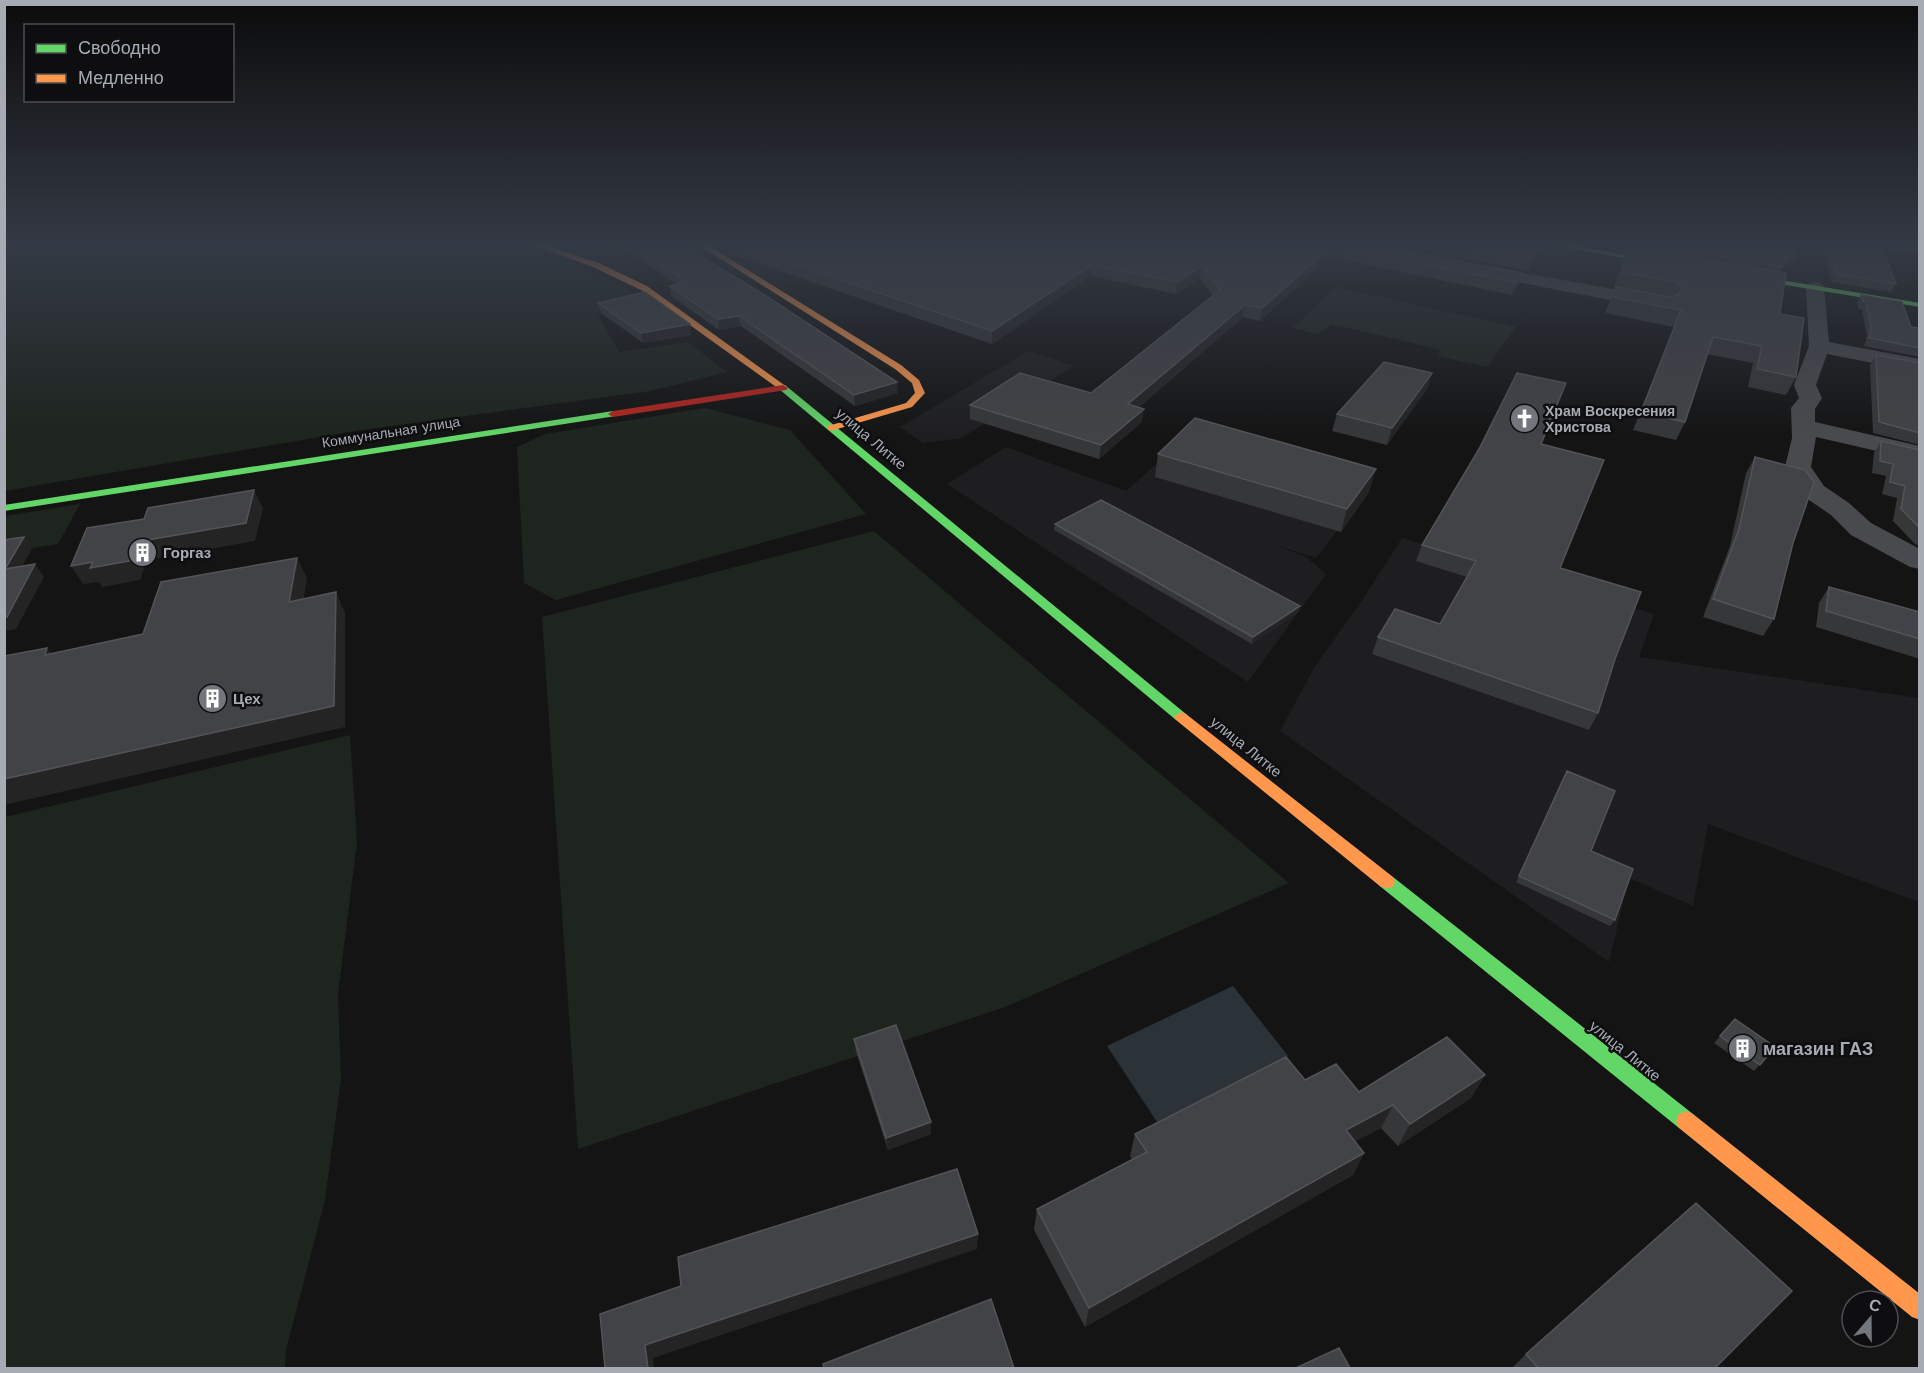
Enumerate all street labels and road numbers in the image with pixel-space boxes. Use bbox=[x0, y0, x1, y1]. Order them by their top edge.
street label: улица Литке bbox=[832, 404, 910, 474]
street label: Коммунальная улица bbox=[321, 413, 461, 451]
street label: улица Литке bbox=[1207, 713, 1285, 781]
street label: улица Литке bbox=[1586, 1017, 1664, 1085]

